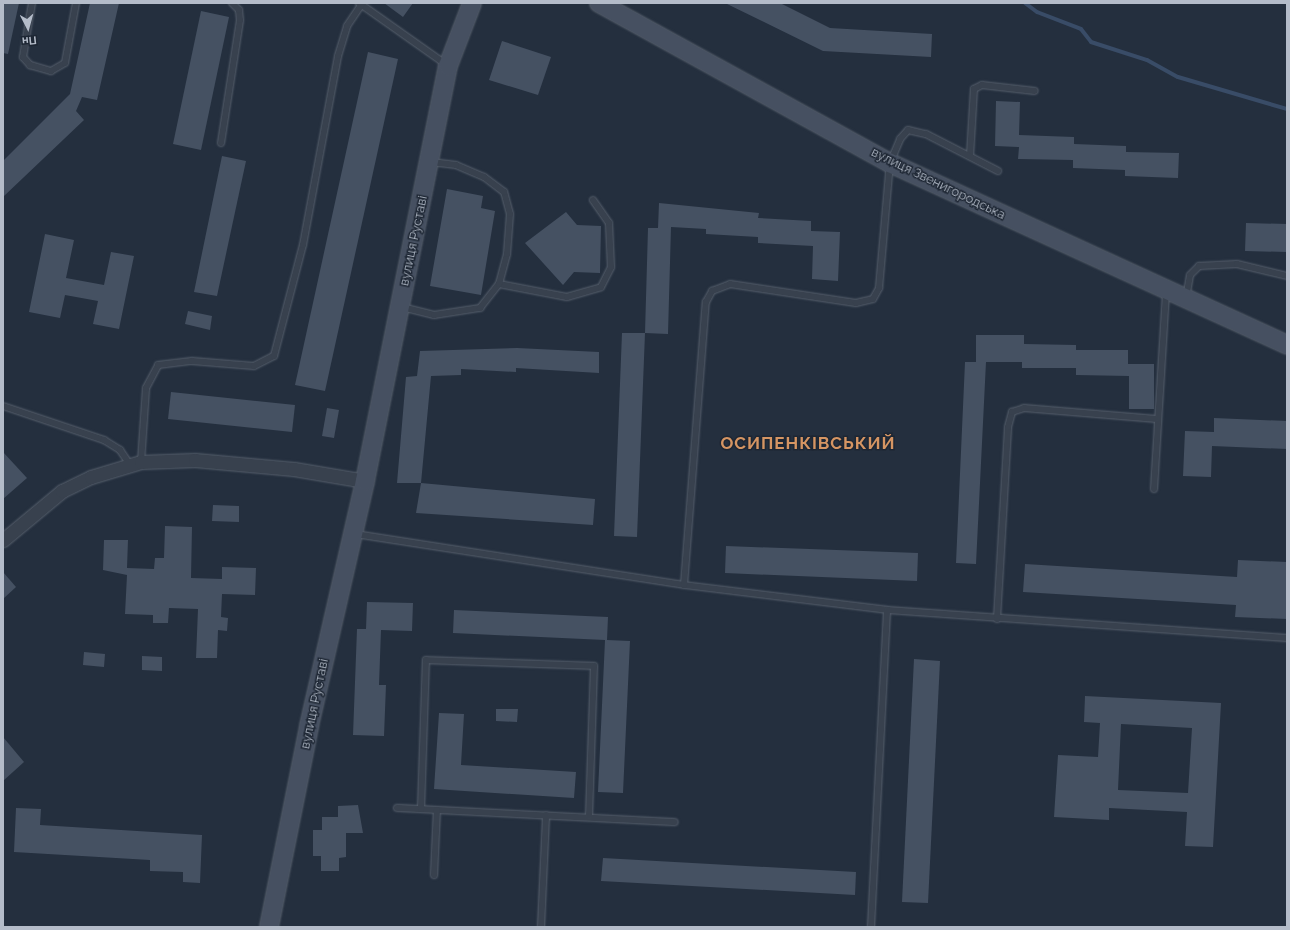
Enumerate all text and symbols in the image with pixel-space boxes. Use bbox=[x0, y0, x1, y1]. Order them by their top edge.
north arrow bbox=[8, 8, 48, 48]
text: Пн bbox=[21, 33, 37, 48]
street label: вулиця Звенигородська bbox=[868, 145, 1008, 223]
street label: вулиця Руставі bbox=[397, 195, 431, 287]
district label: ОСИПЕНКІВСЬКИЙ bbox=[720, 434, 896, 454]
street label: вулиця Руставі bbox=[298, 658, 332, 750]

